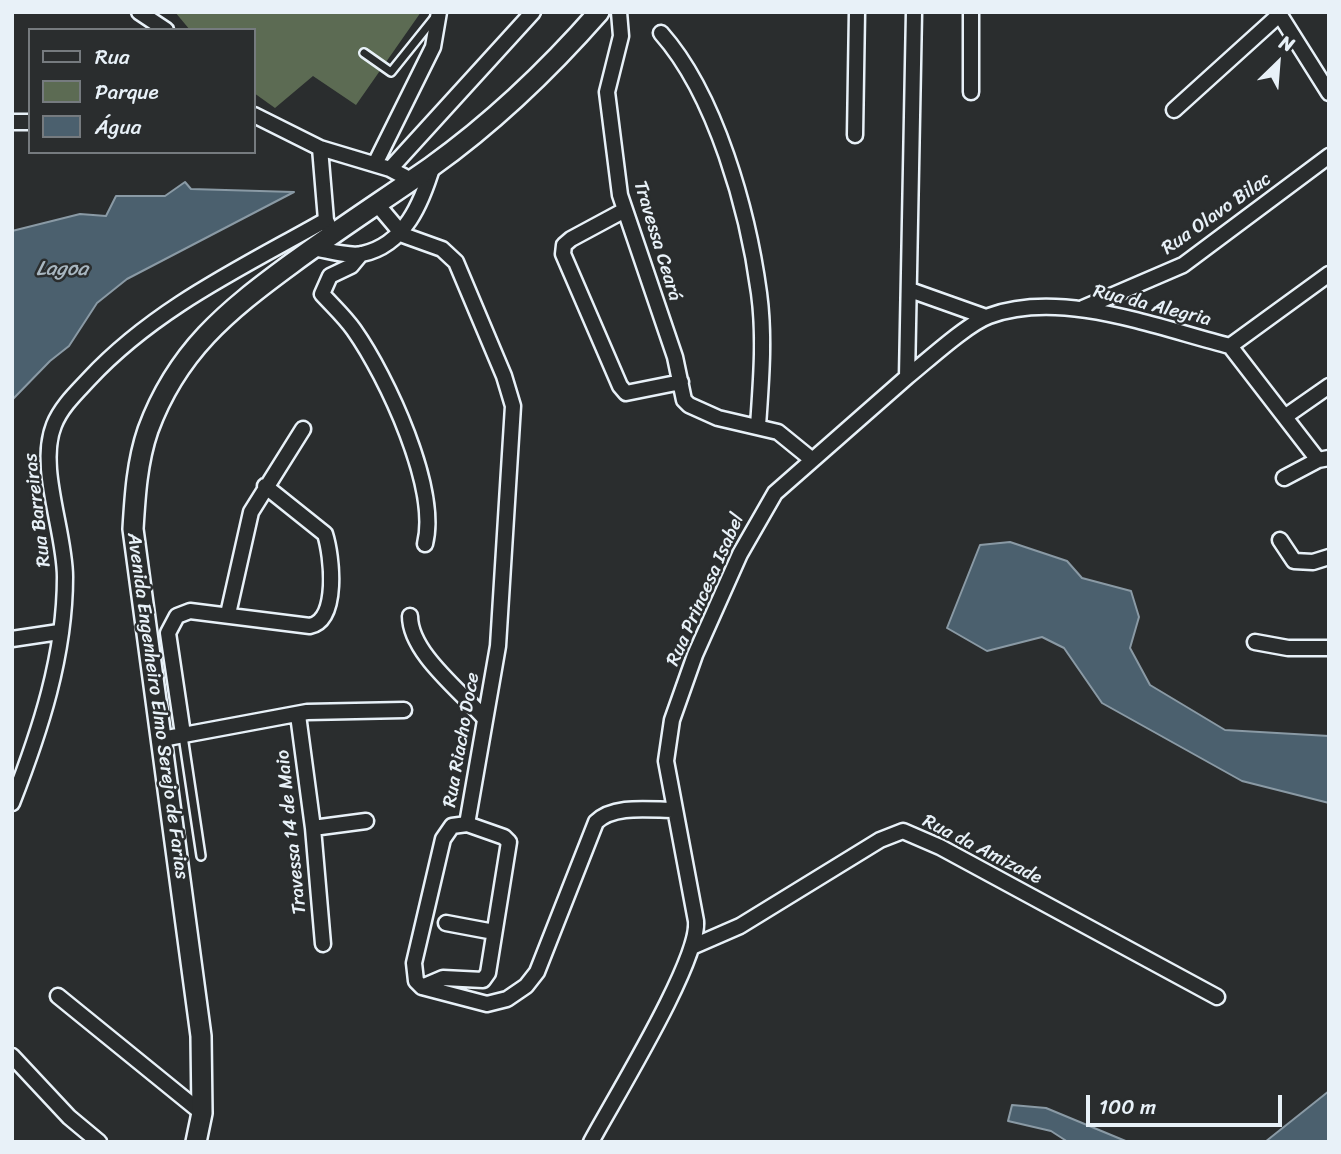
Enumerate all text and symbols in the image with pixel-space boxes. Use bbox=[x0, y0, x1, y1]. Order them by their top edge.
text: N bbox=[1274, 26, 1300, 61]
legend bbox=[28, 28, 256, 154]
north arrow bbox=[1243, 28, 1313, 98]
text: Rua bbox=[95, 38, 130, 76]
text: Parque bbox=[95, 73, 159, 111]
text: Água bbox=[95, 108, 141, 146]
street label: Rua Olavo Bilac bbox=[1158, 168, 1276, 260]
street label: Travessa Ceará bbox=[628, 178, 686, 304]
water label: Lagoa bbox=[36, 257, 88, 283]
street label: Rua da Alegria bbox=[1091, 280, 1213, 332]
street label: Rua Barreiras bbox=[20, 452, 56, 568]
street label: Rua Princesa Isabel bbox=[662, 510, 750, 670]
street label: Avenida Engenheiro Elmo Serejo de Farias bbox=[121, 531, 193, 881]
street label: Rua Riacho Doce bbox=[439, 671, 485, 809]
street label: Travessa 14 de Maio bbox=[272, 749, 312, 915]
street label: Rua da Amizade bbox=[919, 810, 1045, 890]
scale bar bbox=[1089, 1080, 1285, 1124]
text: 100 m bbox=[1099, 1088, 1156, 1126]

